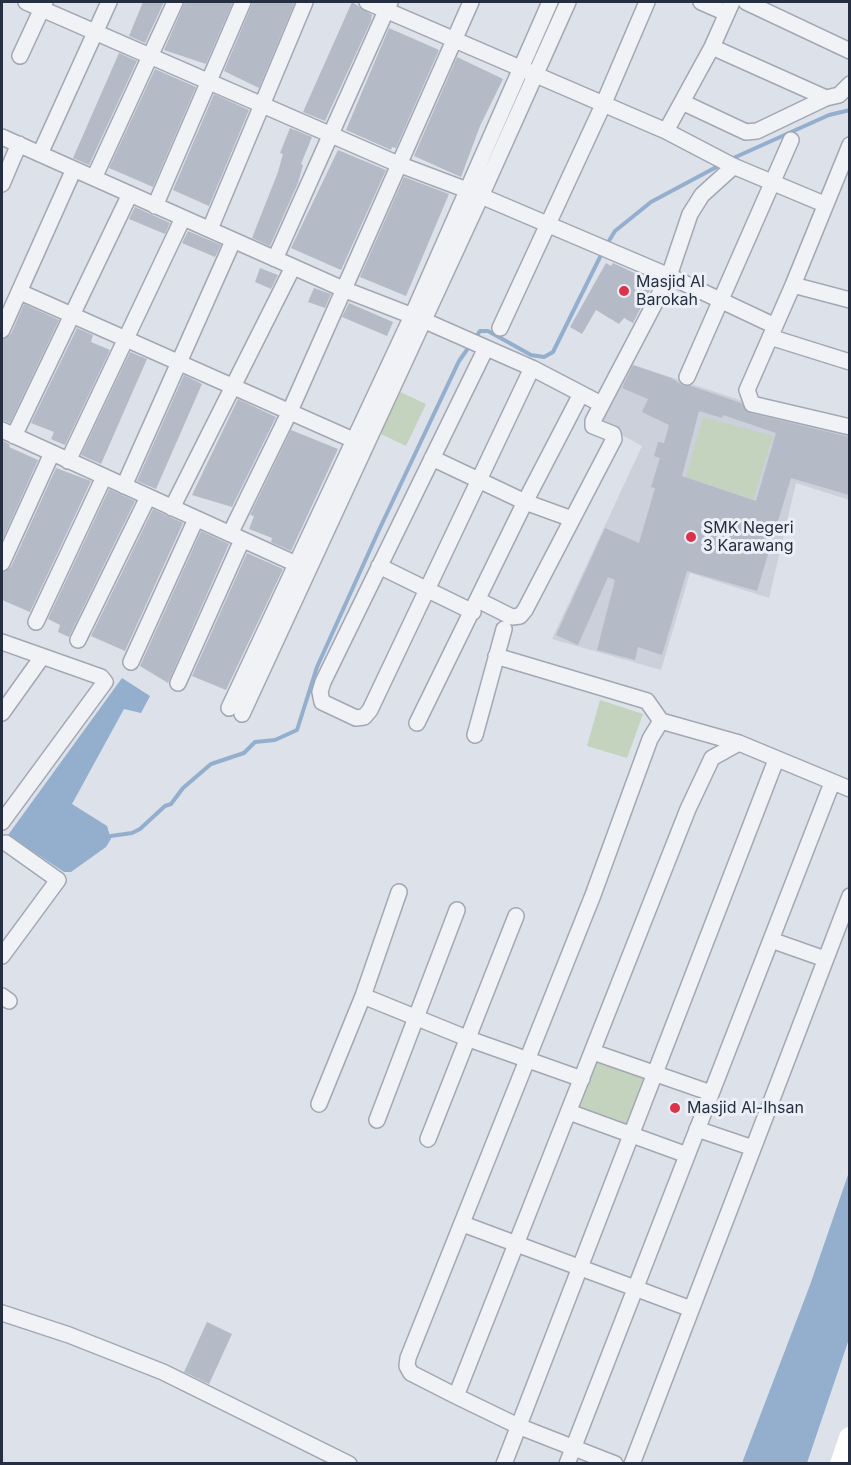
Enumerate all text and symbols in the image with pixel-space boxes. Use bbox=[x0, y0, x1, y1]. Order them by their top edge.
place label: Masjid Al Barokah bbox=[636, 272, 705, 310]
marker: Masjid Al Barokah bbox=[617, 284, 631, 298]
place label: SMK Negeri 3 Karawang bbox=[703, 518, 794, 556]
marker: SMK Negeri 3 Karawang bbox=[684, 530, 698, 544]
place label: Masjid Al-Ihsan bbox=[687, 1098, 804, 1118]
marker: Masjid Al-Ihsan bbox=[668, 1101, 682, 1115]

